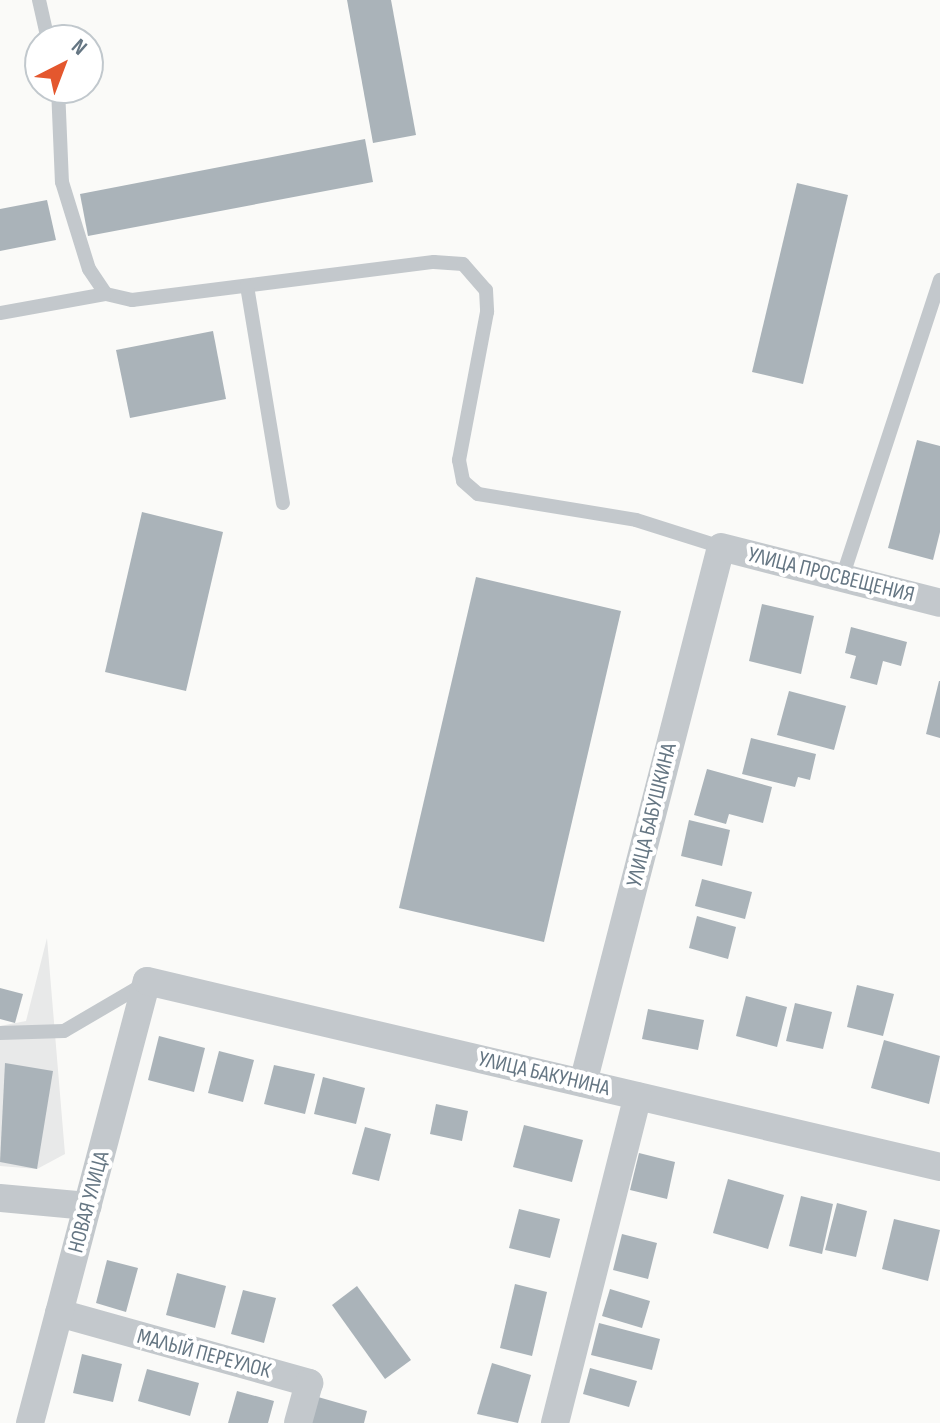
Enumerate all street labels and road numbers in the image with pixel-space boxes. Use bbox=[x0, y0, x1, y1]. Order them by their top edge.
street label: УЛИЦА ПРОСВЕЩЕНИЯ bbox=[745, 542, 917, 608]
street label: УЛИЦА БАБУШКИНА bbox=[621, 740, 683, 890]
street label: УЛИЦА БАКУНИНА bbox=[476, 1046, 612, 1102]
street label: НОВАЯ УЛИЦА bbox=[63, 1148, 115, 1256]
street label: МАЛЫЙ ПЕРЕУЛОК bbox=[134, 1323, 274, 1385]

